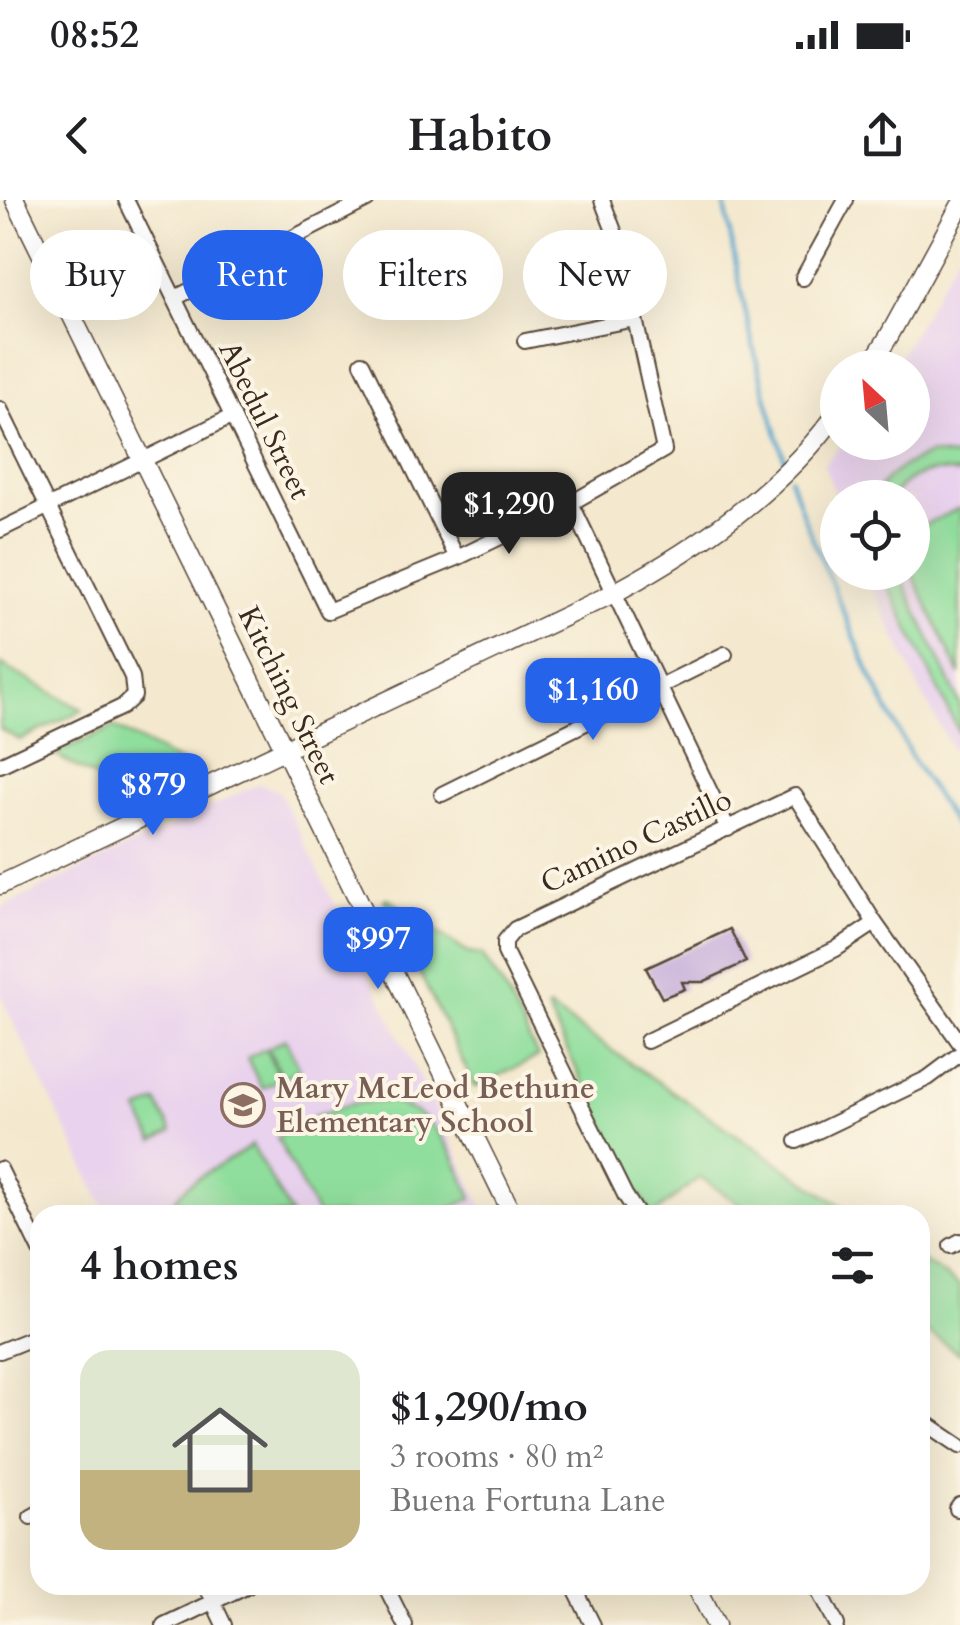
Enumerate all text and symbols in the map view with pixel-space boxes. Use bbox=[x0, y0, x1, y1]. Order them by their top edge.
text: 08:52 bbox=[50, 9, 139, 61]
text: Habito bbox=[408, 105, 552, 166]
icon: back bbox=[50, 108, 105, 163]
icon: share bbox=[855, 108, 910, 163]
chip: Buy bbox=[30, 230, 162, 320]
chip: Rent bbox=[182, 230, 323, 320]
chip: Filters bbox=[343, 230, 503, 320]
chip: New bbox=[523, 230, 667, 320]
street label: Abedul Street bbox=[209, 334, 321, 507]
north arrow bbox=[820, 350, 930, 460]
map controls bbox=[820, 350, 930, 590]
pin: $1,290 bbox=[428, 472, 590, 557]
button: locate bbox=[820, 480, 930, 590]
text: $1,290 bbox=[463, 482, 555, 526]
street label: Kitching Street bbox=[228, 600, 349, 791]
pin: $1,160 bbox=[512, 658, 674, 743]
text: $1,160 bbox=[547, 668, 639, 712]
pin: $879 bbox=[94, 753, 212, 838]
text: $879 bbox=[120, 763, 186, 807]
street label: Camino Castillo bbox=[534, 779, 738, 904]
pin: $997 bbox=[319, 907, 437, 992]
text: $997 bbox=[345, 917, 411, 961]
place label: Mary McLeod Bethune Elementary School bbox=[276, 1068, 595, 1143]
school or university icon: Mary McLeod Bethune Elementary School bbox=[220, 1082, 266, 1128]
text: 4 homes bbox=[80, 1237, 238, 1294]
icon: filters bbox=[825, 1238, 880, 1293]
text: $1,290/mo bbox=[390, 1378, 588, 1435]
icon: home bbox=[160, 1390, 280, 1510]
text: 3 rooms · 80 m² bbox=[390, 1435, 603, 1479]
text: Buena Fortuna Lane bbox=[390, 1479, 666, 1523]

